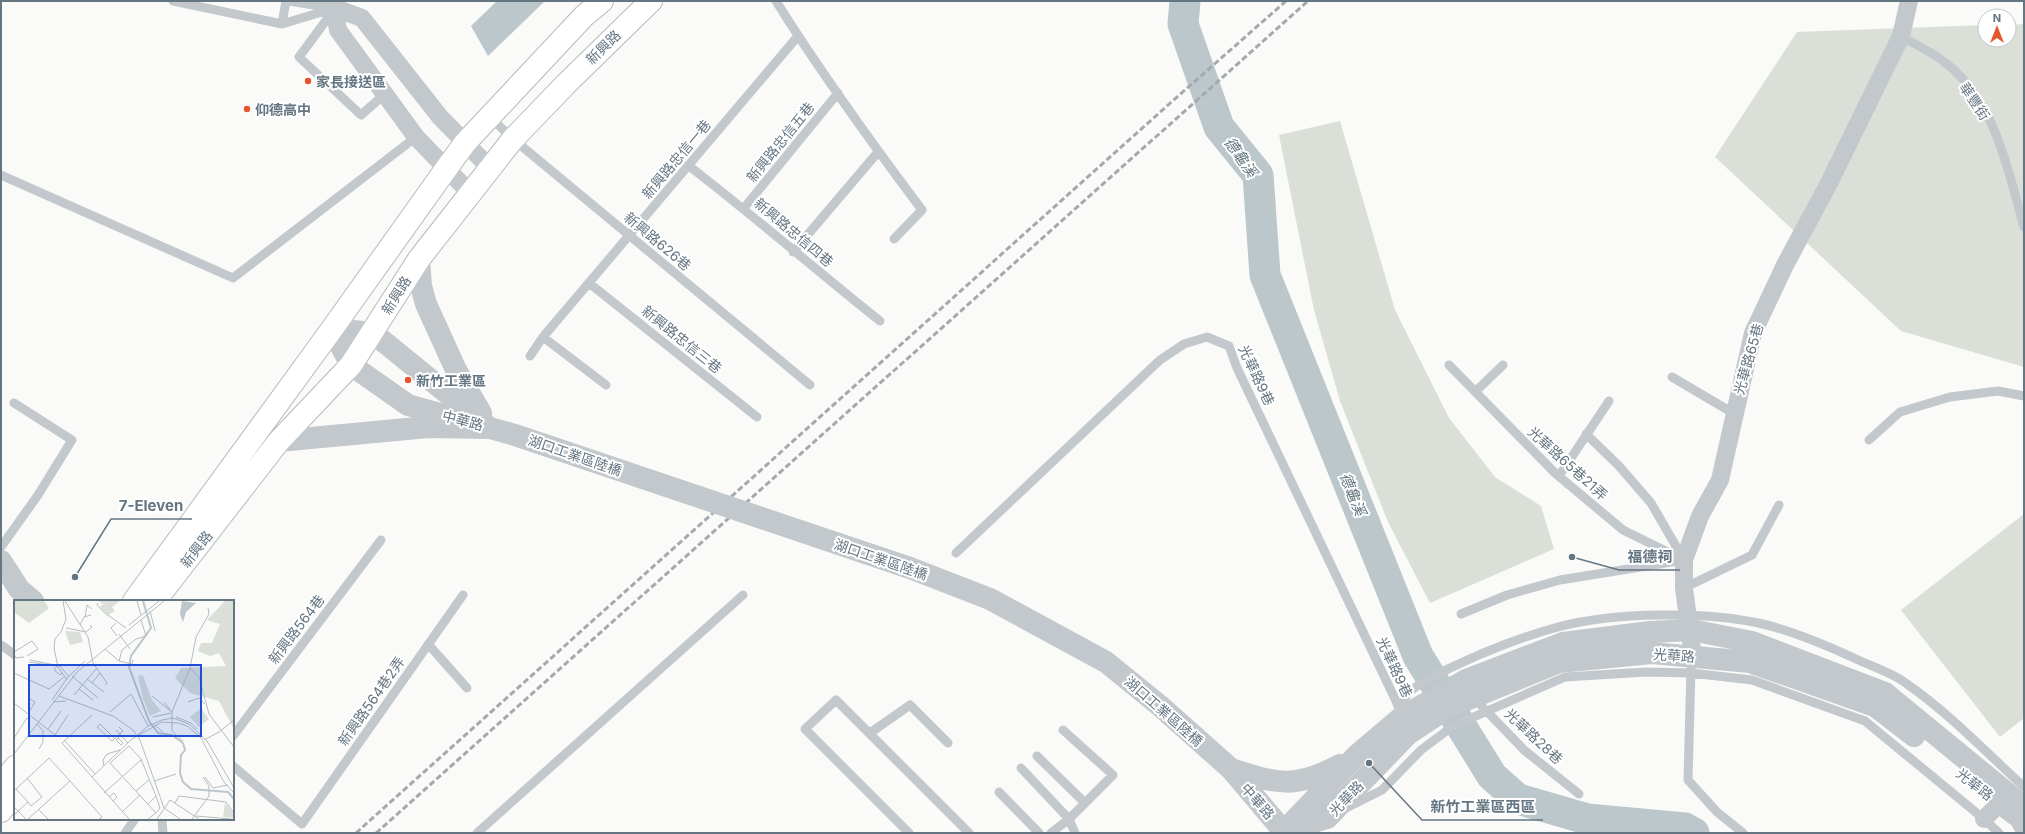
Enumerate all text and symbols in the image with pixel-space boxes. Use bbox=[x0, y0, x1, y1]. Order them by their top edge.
north arrow bbox=[1977, 8, 2017, 48]
text: N bbox=[1993, 11, 2001, 25]
street label: 新興路 bbox=[582, 26, 624, 68]
place label: 家長接送區 bbox=[316, 73, 386, 90]
marker: 家長接送區 bbox=[303, 76, 313, 86]
street label: 華豐街 bbox=[1956, 79, 1994, 123]
street label: 新興路忠信五巷 bbox=[743, 99, 817, 185]
place label: 仰德高中 bbox=[255, 101, 311, 118]
marker: 仰德高中 bbox=[242, 104, 252, 114]
street label: 新興路忠信一巷 bbox=[638, 116, 714, 202]
water label: 德龜溪 bbox=[1220, 133, 1263, 183]
street label: 新興路忠信四巷 bbox=[751, 194, 837, 270]
street label: 新興路626巷 bbox=[621, 208, 695, 274]
street label: 新興路 bbox=[378, 273, 414, 317]
street label: 新興路忠信三巷 bbox=[639, 302, 725, 376]
street label: 光華路65巷 bbox=[1730, 321, 1766, 397]
street label: 光華路9巷 bbox=[1236, 342, 1278, 408]
place label: 新竹工業區 bbox=[416, 372, 486, 389]
marker: 新竹工業區 bbox=[403, 375, 413, 385]
street label: 中華路 bbox=[441, 406, 485, 434]
street label: 光華路65巷21弄 bbox=[1525, 423, 1611, 503]
street label: 湖口工業區陸橋 bbox=[526, 431, 624, 479]
water label: 德龜溪 bbox=[1336, 470, 1371, 520]
callout: 7-Eleven bbox=[111, 492, 192, 519]
text: 7-Eleven bbox=[119, 496, 183, 515]
street label: 新興路 bbox=[176, 527, 216, 571]
street label: 湖口工業區陸橋 bbox=[832, 535, 930, 583]
callout: 福德祠 bbox=[1619, 543, 1680, 570]
text: 福德祠 bbox=[1627, 547, 1673, 566]
street label: 新興路564巷 bbox=[264, 591, 328, 667]
inset map bbox=[14, 600, 234, 820]
street label: 光華路9巷 bbox=[1374, 634, 1416, 700]
street label: 光華路 bbox=[1652, 645, 1696, 665]
street label: 新興路564巷2弄 bbox=[334, 653, 408, 749]
street label: 湖口工業區陸橋 bbox=[1121, 672, 1207, 750]
street label: 光華路28巷 bbox=[1501, 705, 1567, 767]
street label: 光華路 bbox=[1953, 764, 1997, 804]
street label: 光華路 bbox=[1325, 777, 1367, 819]
street label: 中華路 bbox=[1238, 780, 1278, 822]
callout: 新竹工業區西區 bbox=[1422, 793, 1543, 820]
text: 新竹工業區西區 bbox=[1430, 797, 1536, 816]

